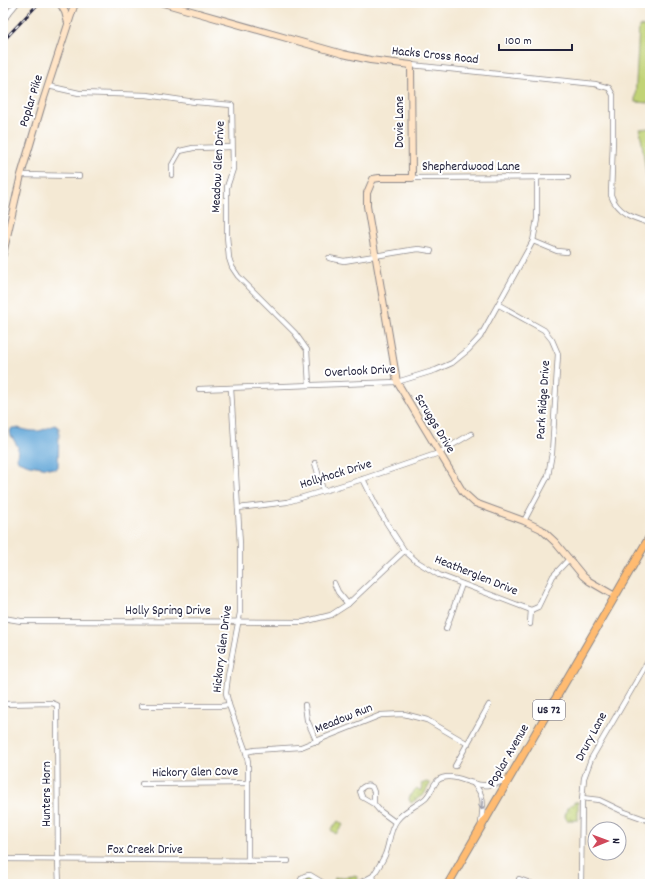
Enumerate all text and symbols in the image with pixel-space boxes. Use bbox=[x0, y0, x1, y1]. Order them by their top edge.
scale bar bbox=[499, 26, 572, 52]
text: 100 m bbox=[505, 33, 532, 50]
street label: Hacks Cross Road bbox=[391, 42, 479, 70]
street label: Poplar Pike bbox=[15, 72, 49, 130]
street label: Dovie Lane bbox=[391, 96, 410, 148]
street label: Meadow Glen Drive bbox=[207, 120, 231, 213]
street label: Shepherdwood Lane bbox=[422, 158, 520, 177]
street label: Park Ridge Drive bbox=[532, 359, 556, 440]
street label: Overlook Drive bbox=[324, 361, 396, 383]
street label: Scruggs Drive bbox=[409, 391, 459, 458]
street label: Hollyhock Drive bbox=[298, 455, 375, 495]
street label: Heatherglen Drive bbox=[432, 551, 521, 601]
street label: Holly Spring Drive bbox=[125, 602, 211, 621]
street label: Hickory Glen Drive bbox=[208, 604, 238, 694]
street label: Meadow Run bbox=[312, 699, 376, 739]
road number: US 72 bbox=[533, 700, 565, 720]
street label: Drury Lane bbox=[571, 709, 613, 765]
street label: Poplar Avenue bbox=[483, 721, 535, 791]
street label: Hunters Horn bbox=[38, 761, 57, 827]
street label: Hickory Glen Cove bbox=[152, 763, 239, 783]
one-way arrow bbox=[479, 797, 486, 810]
north arrow bbox=[587, 821, 627, 861]
text: N bbox=[607, 838, 623, 844]
street label: Fox Creek Drive bbox=[107, 841, 183, 860]

